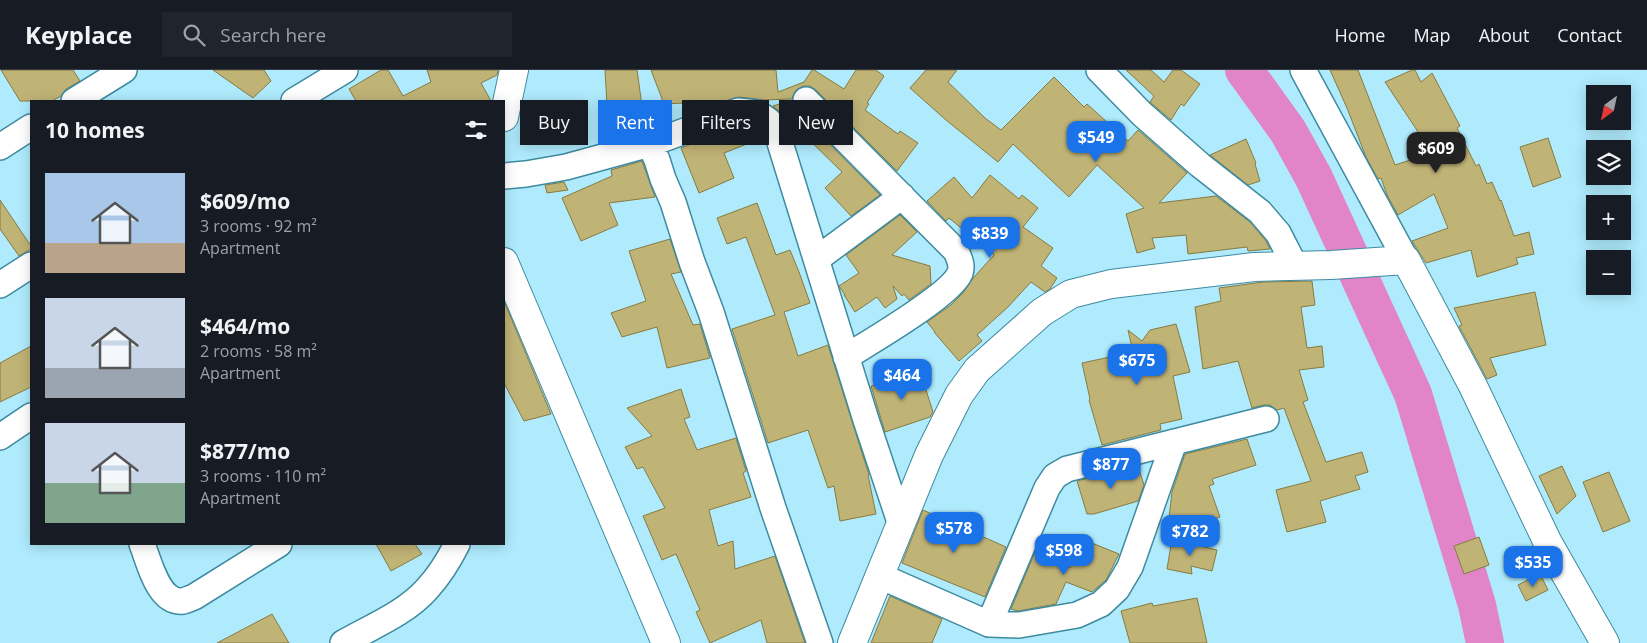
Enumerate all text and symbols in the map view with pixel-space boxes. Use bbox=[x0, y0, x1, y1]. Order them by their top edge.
search box bbox=[162, 12, 512, 57]
text: Keyplace bbox=[25, 18, 132, 51]
icon: search bbox=[180, 21, 208, 49]
text: Search here bbox=[220, 22, 326, 48]
text: Home bbox=[1335, 23, 1385, 47]
text: Map bbox=[1413, 23, 1451, 47]
text: About bbox=[1479, 23, 1529, 47]
text: Contact bbox=[1557, 23, 1622, 47]
north arrow bbox=[1586, 85, 1631, 130]
map controls bbox=[1586, 85, 1631, 295]
chip: Buy bbox=[520, 100, 588, 145]
chip: Rent bbox=[598, 100, 672, 145]
chip: Filters bbox=[682, 100, 769, 145]
chip: New bbox=[779, 100, 853, 145]
text: 10 homes bbox=[45, 116, 145, 144]
icon: filters bbox=[462, 116, 490, 144]
pin: $549 bbox=[1066, 121, 1126, 163]
text: $549 bbox=[1078, 126, 1114, 148]
pin: $609 bbox=[1406, 132, 1466, 174]
text: $609 bbox=[1418, 137, 1454, 159]
button: layers bbox=[1586, 140, 1631, 185]
text: $609/mo bbox=[200, 187, 290, 215]
icon: home bbox=[85, 193, 145, 253]
button: + bbox=[1586, 195, 1631, 240]
text: 3 rooms · 92 m² bbox=[200, 215, 317, 237]
pin: $839 bbox=[960, 216, 1020, 259]
text: $839 bbox=[972, 222, 1008, 244]
text: Apartment bbox=[200, 237, 280, 259]
button: − bbox=[1586, 250, 1631, 295]
text: $464/mo bbox=[200, 312, 290, 340]
icon: home bbox=[85, 318, 145, 378]
text: 2 rooms · 58 m² bbox=[200, 340, 317, 362]
pin: $675 bbox=[1107, 344, 1167, 386]
text: $675 bbox=[1119, 349, 1155, 371]
pin: $464 bbox=[872, 358, 932, 401]
text: Apartment bbox=[200, 362, 280, 384]
text: $464 bbox=[884, 364, 920, 386]
text: $877/mo bbox=[200, 437, 290, 465]
icon: home bbox=[85, 443, 145, 503]
pin: $877 bbox=[1081, 448, 1141, 490]
text: $877 bbox=[1093, 453, 1129, 475]
text: 3 rooms · 110 m² bbox=[200, 465, 326, 487]
text: Apartment bbox=[200, 487, 280, 509]
pin: $578 bbox=[924, 512, 984, 554]
pin: $782 bbox=[1160, 514, 1220, 557]
text: $578 bbox=[936, 517, 972, 539]
text: $782 bbox=[1172, 520, 1208, 542]
pin: $598 bbox=[1034, 534, 1094, 576]
text: $598 bbox=[1046, 539, 1082, 561]
pin: $535 bbox=[1503, 546, 1563, 588]
text: $535 bbox=[1515, 551, 1551, 573]

